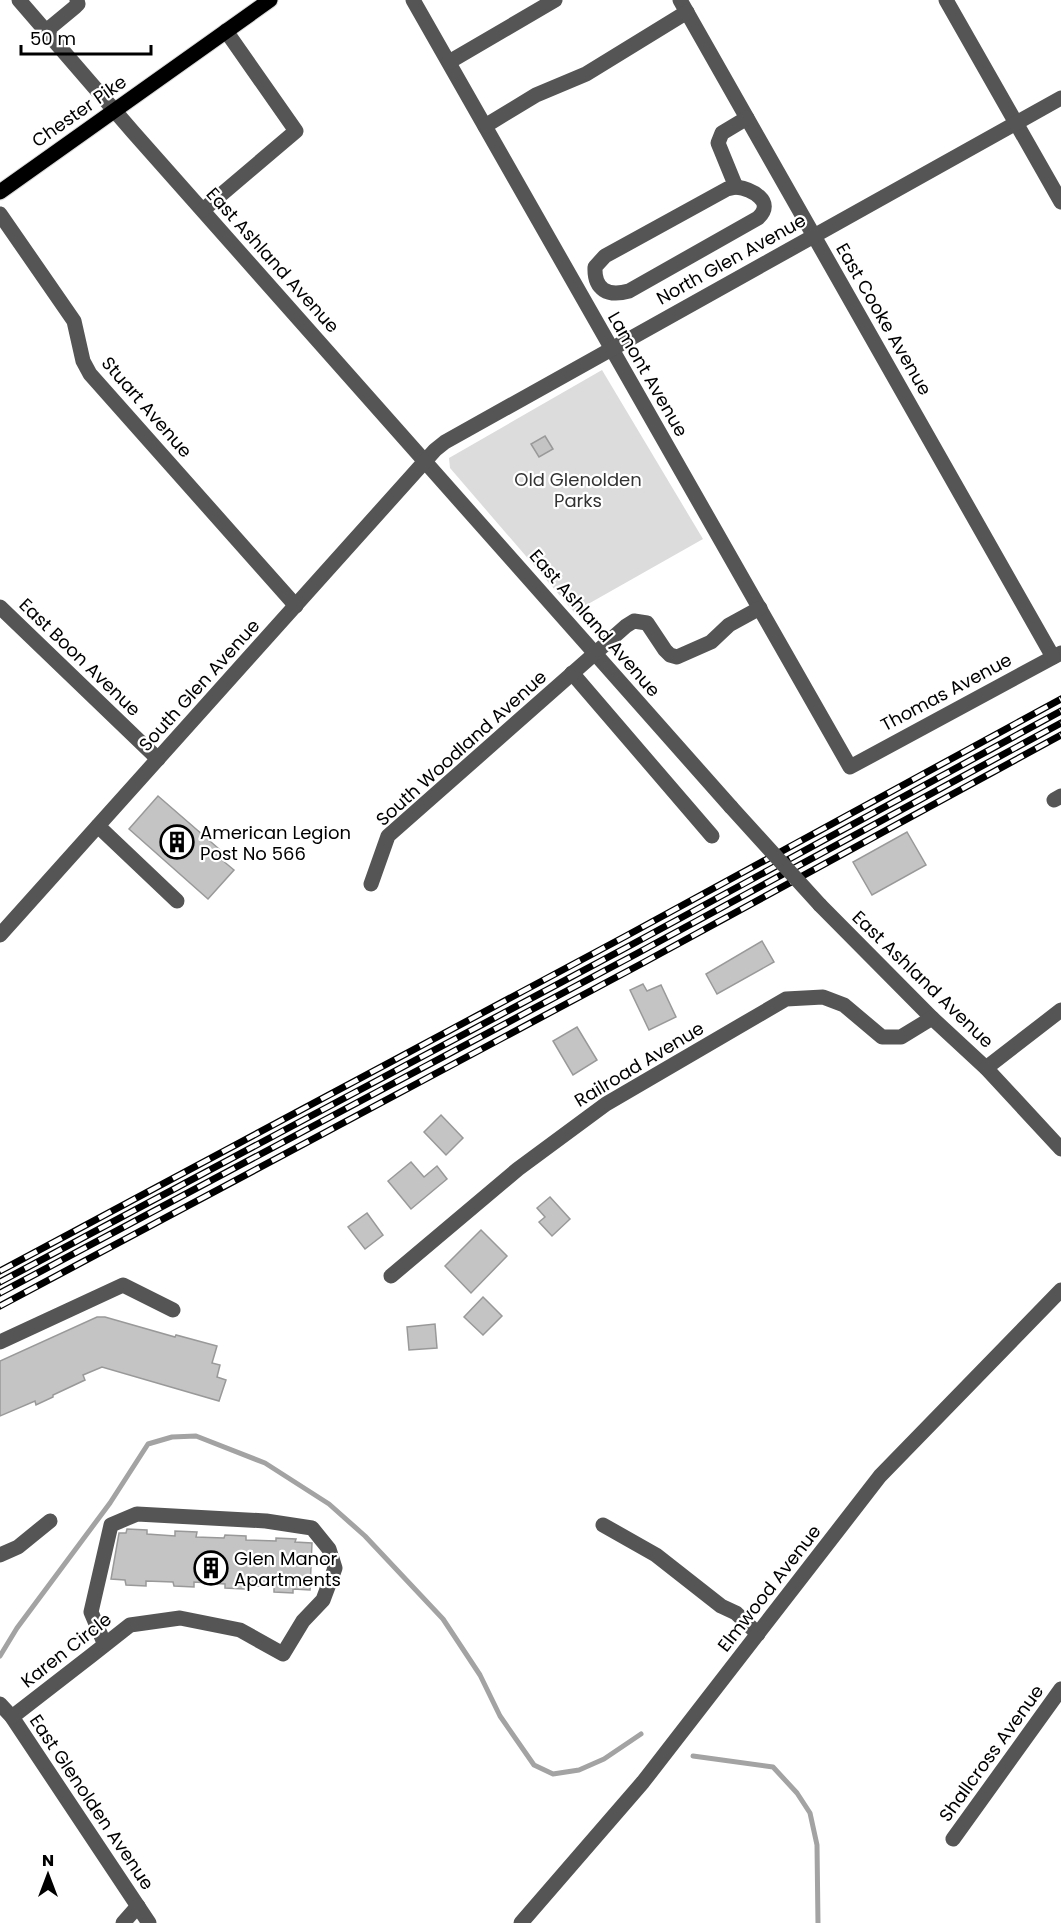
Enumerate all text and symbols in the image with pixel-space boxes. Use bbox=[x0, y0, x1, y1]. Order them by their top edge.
scale bar bbox=[21, 18, 152, 56]
text: 50 m bbox=[30, 26, 76, 51]
street label: Chester Pike bbox=[27, 69, 131, 153]
street label: East Ashland Avenue bbox=[201, 182, 345, 338]
street label: North Glen Avenue bbox=[652, 208, 810, 310]
street label: East Cooke Avenue bbox=[830, 238, 938, 400]
street label: Lamont Avenue bbox=[602, 307, 694, 441]
street label: Stuart Avenue bbox=[96, 351, 198, 463]
park label: Old Glenolden Parks bbox=[514, 467, 642, 513]
street label: East Ashland Avenue bbox=[524, 544, 666, 702]
street label: East Boon Avenue bbox=[14, 592, 146, 722]
street label: South Glen Avenue bbox=[133, 613, 265, 757]
street label: Thomas Avenue bbox=[876, 647, 1016, 737]
street label: South Woodland Avenue bbox=[370, 664, 552, 832]
place label: American Legion Post No 566 bbox=[200, 820, 351, 866]
building icon: American Legion Post No 566 bbox=[159, 824, 195, 860]
street label: East Ashland Avenue bbox=[847, 905, 999, 1053]
street label: Railroad Avenue bbox=[570, 1015, 708, 1113]
street label: Elmwood Avenue bbox=[712, 1519, 826, 1657]
place label: Glen Manor Apartments bbox=[234, 1546, 341, 1592]
building icon: Glen Manor Apartments bbox=[193, 1550, 229, 1586]
street label: Karen Circle bbox=[15, 1607, 117, 1693]
street label: Shallcross Avenue bbox=[933, 1680, 1049, 1826]
street label: East Glenolden Avenue bbox=[24, 1709, 160, 1895]
north arrow bbox=[18, 1845, 78, 1905]
text: N bbox=[42, 1849, 54, 1872]

